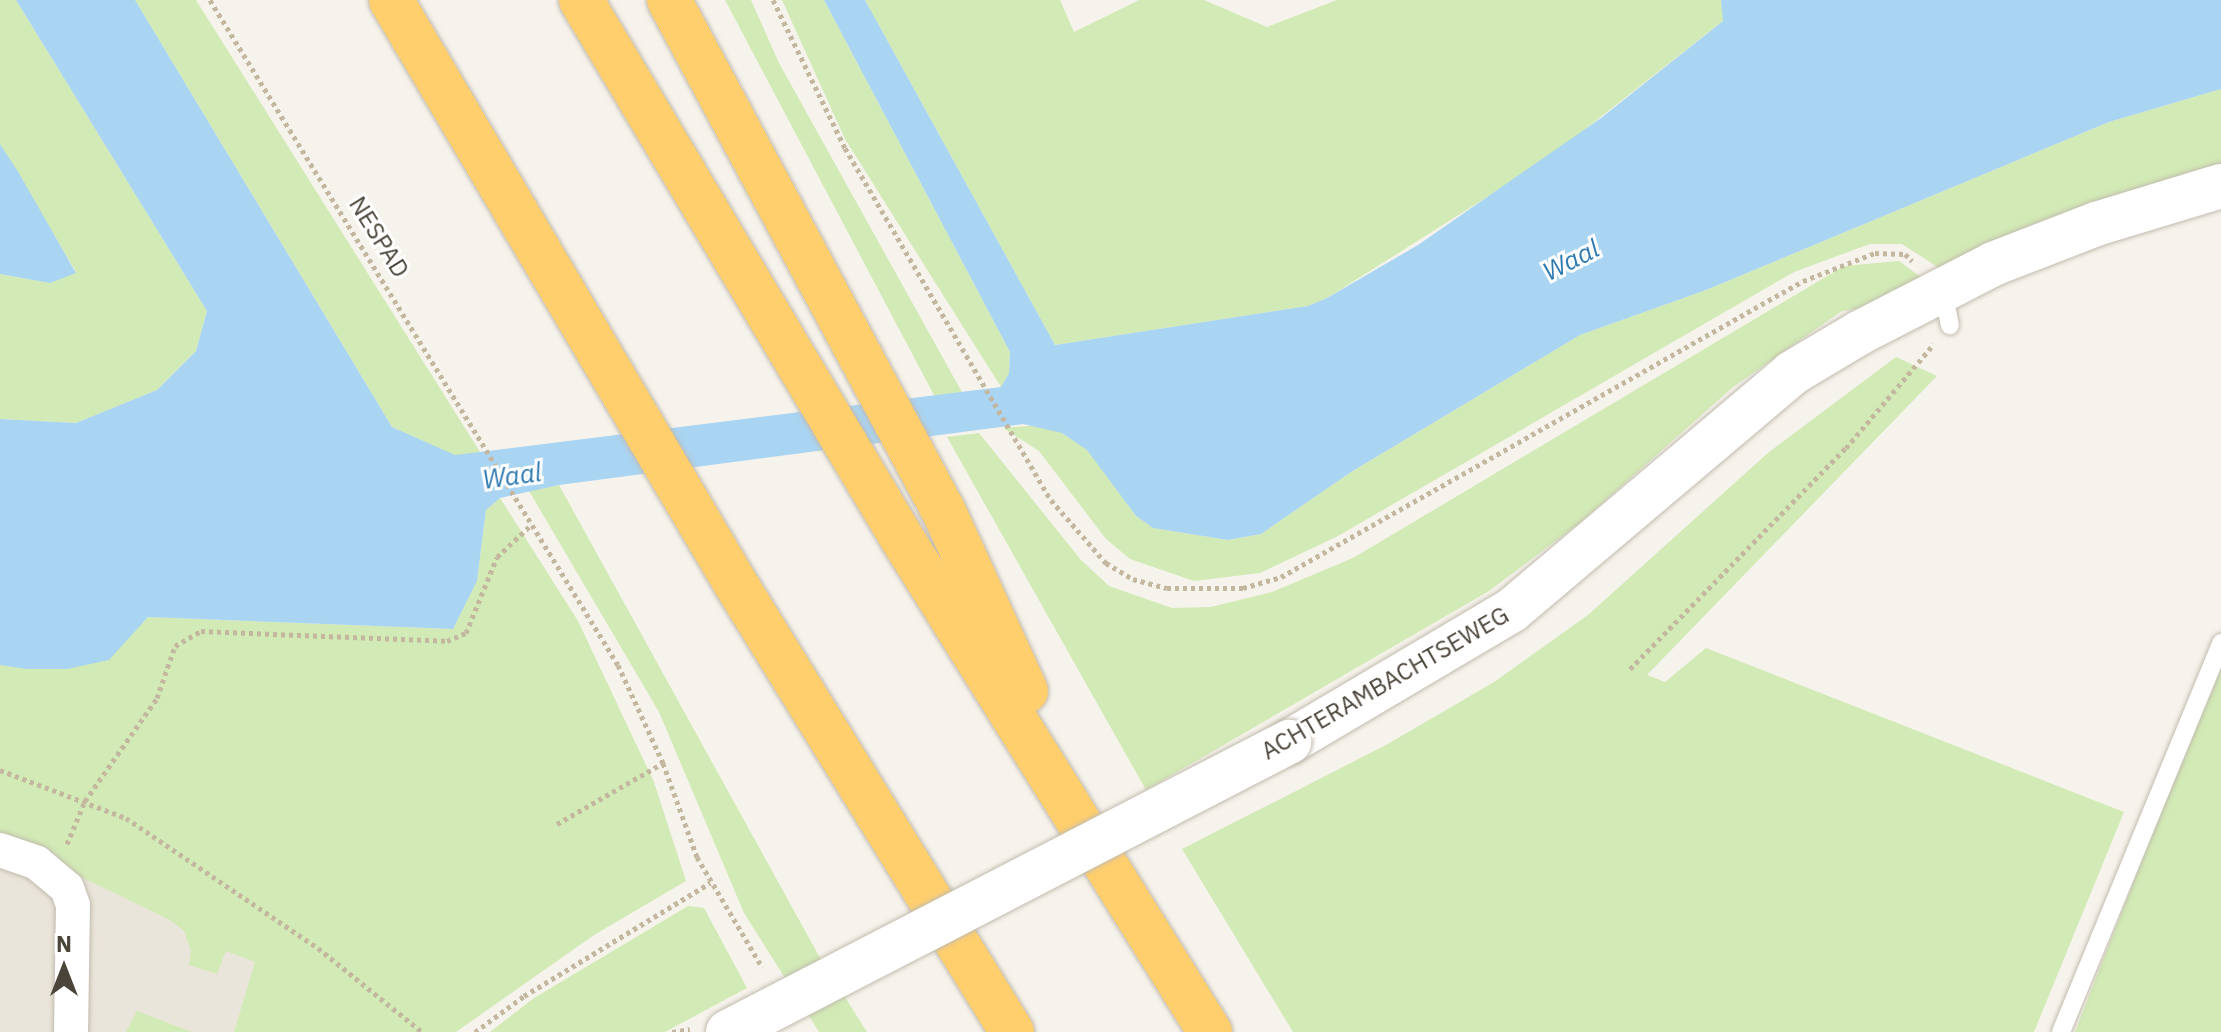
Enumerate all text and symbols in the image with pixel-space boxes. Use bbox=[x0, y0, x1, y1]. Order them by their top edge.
street label: NESPAD bbox=[343, 191, 415, 283]
water label: Waal bbox=[1538, 233, 1604, 287]
water label: Waal bbox=[481, 456, 543, 496]
street label: ACHTERAMBACHTSEWEG bbox=[1256, 600, 1514, 766]
north arrow bbox=[24, 928, 104, 1008]
text: N bbox=[56, 929, 72, 958]

